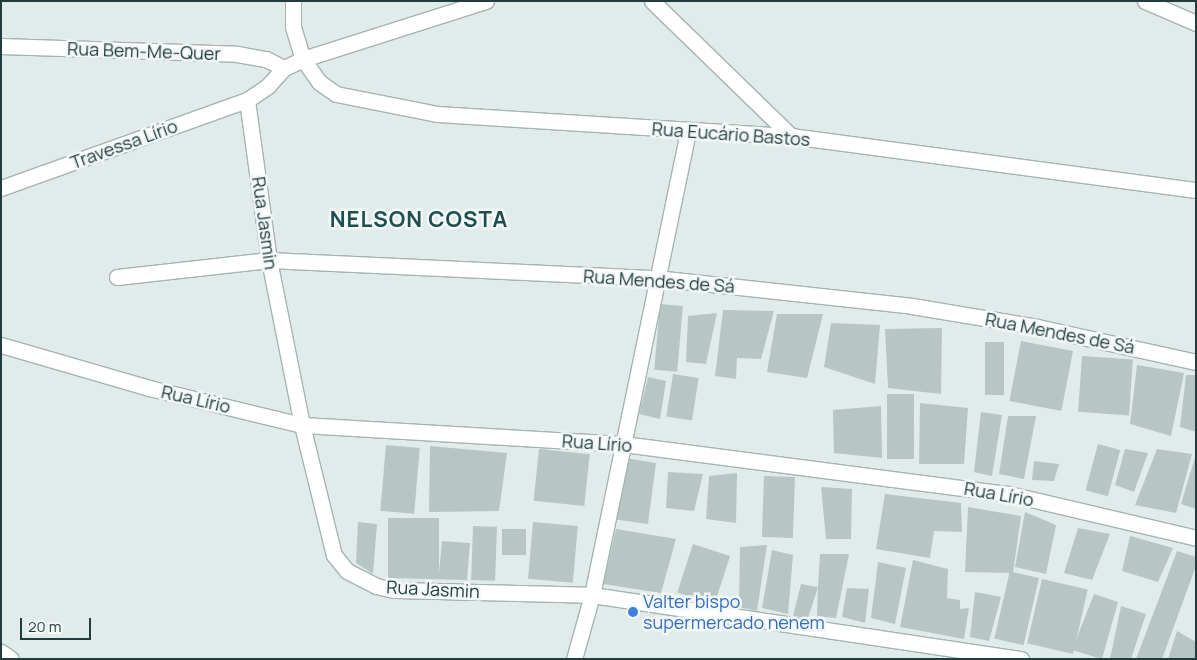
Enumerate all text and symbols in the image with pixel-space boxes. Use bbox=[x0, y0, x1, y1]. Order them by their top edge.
street label: Rua Bem-Me-Quer bbox=[67, 38, 221, 64]
street label: Travessa Lírio bbox=[68, 115, 180, 173]
street label: Rua Eucário Bastos bbox=[651, 118, 811, 150]
street label: Rua Jasmin bbox=[248, 175, 282, 271]
district label: NELSON COSTA bbox=[328, 207, 510, 233]
street label: Rua Mendes de Sá bbox=[583, 265, 735, 297]
street label: Rua Mendes de Sá bbox=[983, 308, 1137, 358]
street label: Rua Lírio bbox=[159, 381, 233, 417]
street label: Rua Lírio bbox=[561, 430, 633, 456]
street label: Rua Lírio bbox=[962, 477, 1036, 511]
street label: Rua Jasmin bbox=[386, 576, 480, 602]
place label: Valter bispo supermercado nenem bbox=[643, 591, 825, 634]
marker: Valter bispo supermercado nenem bbox=[627, 606, 639, 618]
scale bar bbox=[22, 608, 94, 640]
text: 20 m bbox=[28, 616, 61, 637]

